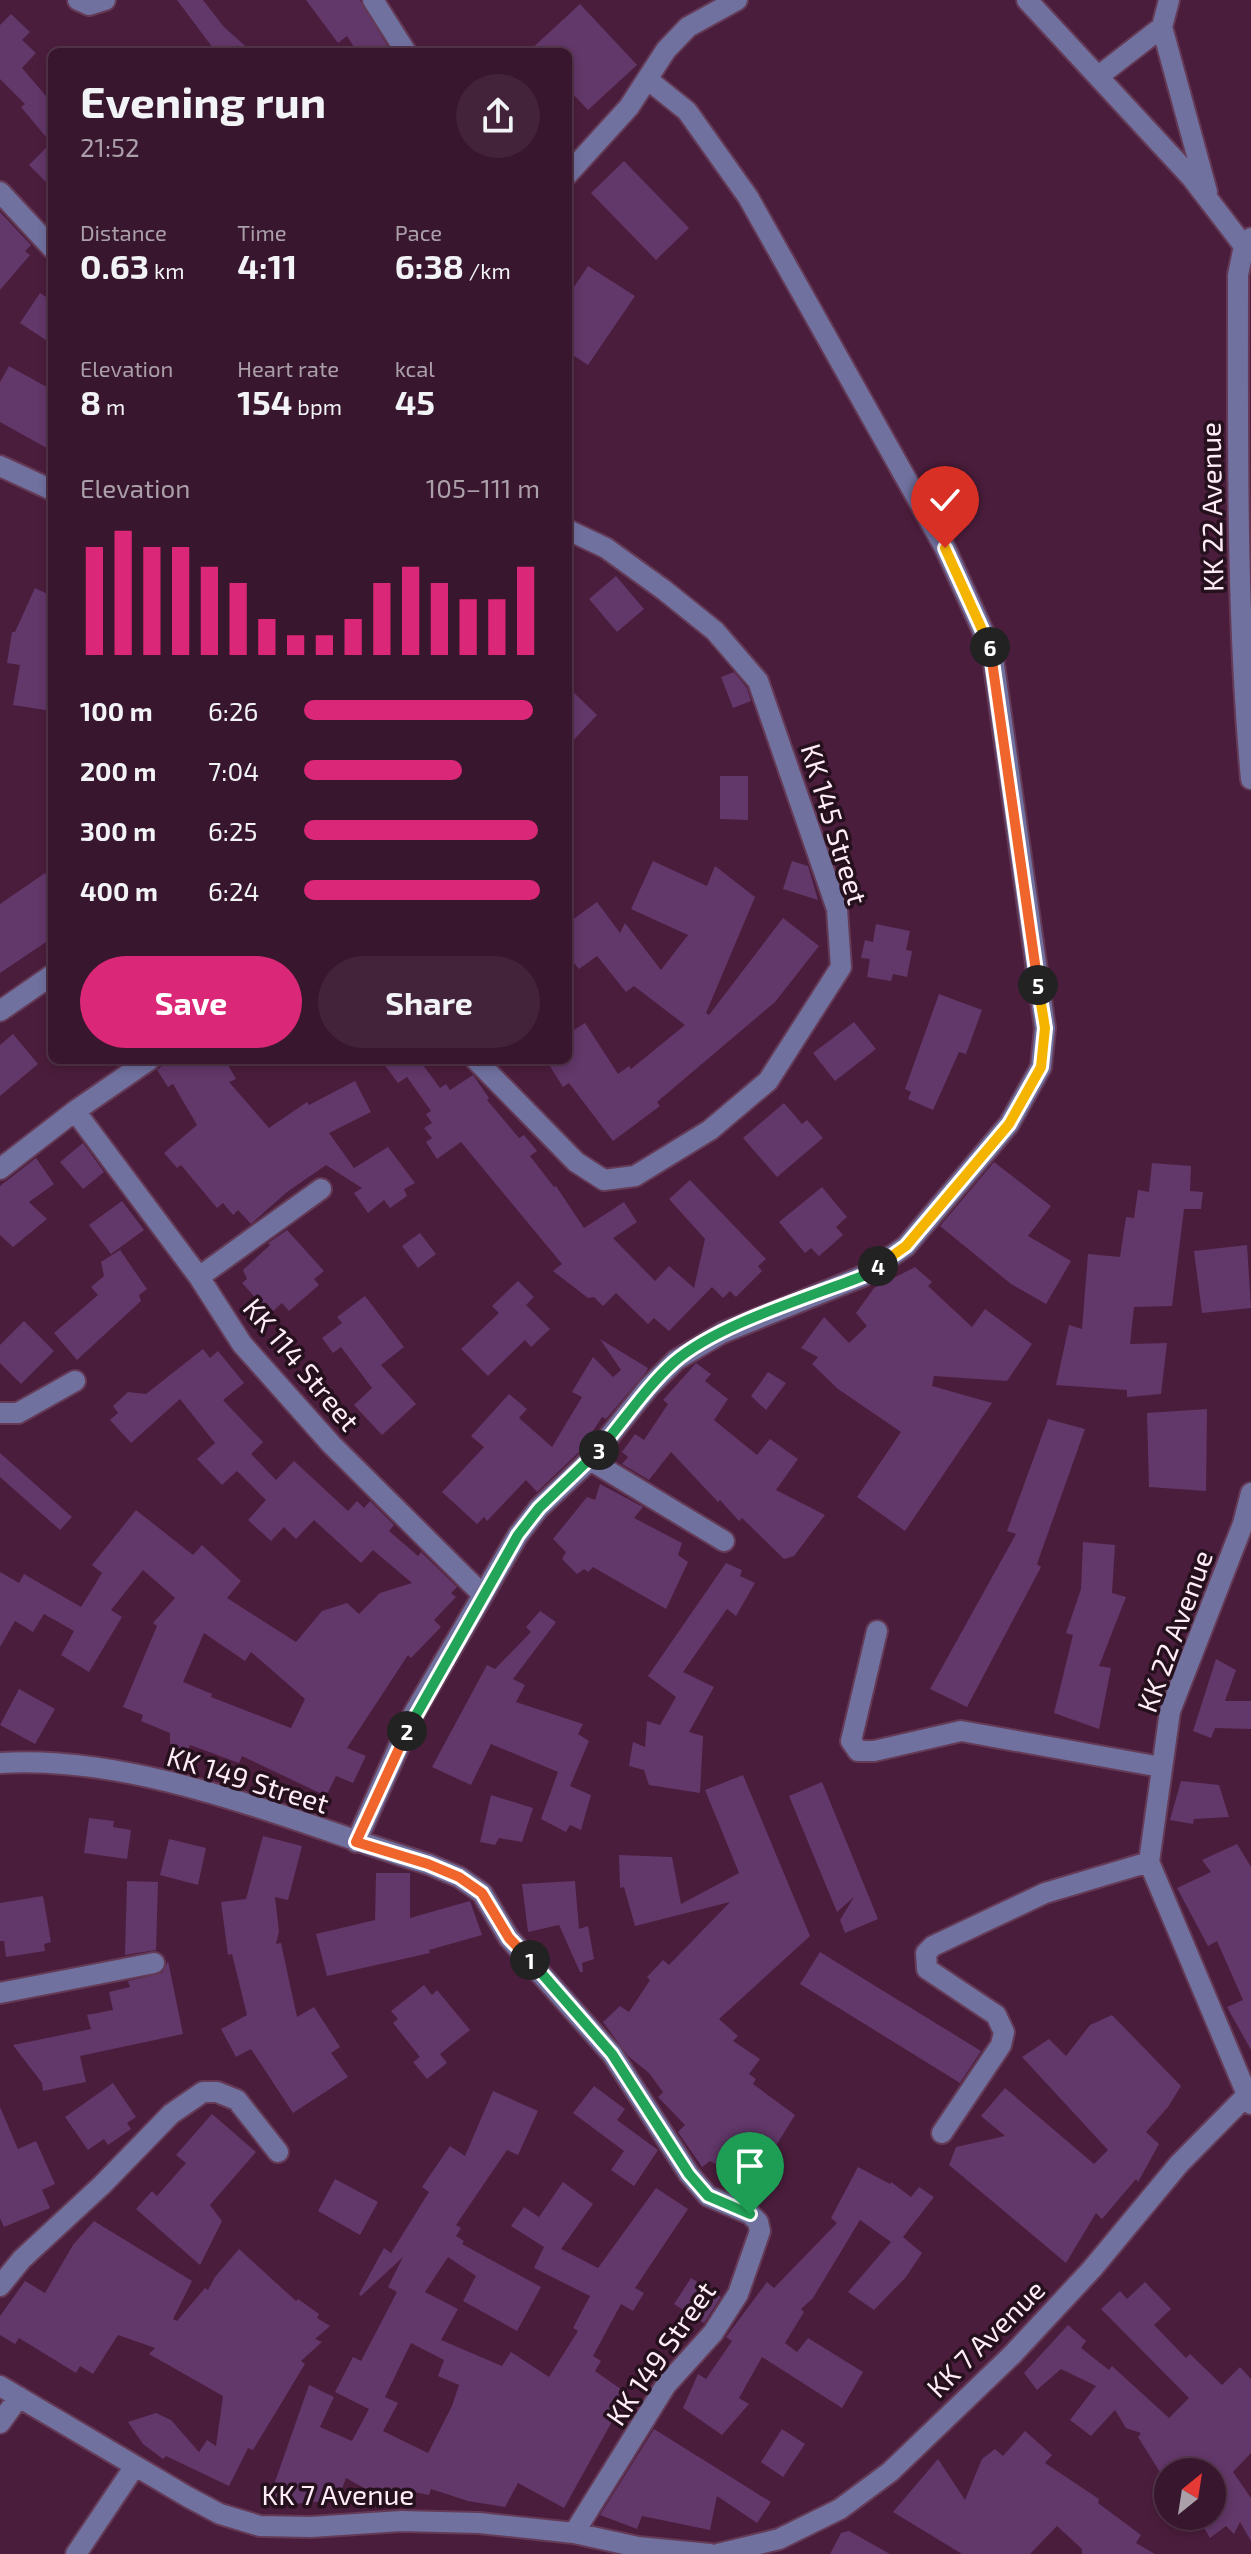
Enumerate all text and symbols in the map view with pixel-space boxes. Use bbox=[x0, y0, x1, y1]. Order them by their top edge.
text: Evening run bbox=[80, 74, 326, 127]
button: share bbox=[456, 74, 540, 158]
text: 21:52 bbox=[80, 131, 140, 162]
text: Distance bbox=[80, 219, 167, 245]
text: Time bbox=[237, 219, 287, 245]
text: Pace bbox=[395, 219, 442, 245]
text: 0.63 bbox=[80, 245, 149, 286]
text: 4:11 bbox=[237, 245, 297, 286]
text: 6:38 bbox=[395, 245, 464, 286]
text: km bbox=[149, 257, 184, 283]
text: /km bbox=[464, 257, 511, 283]
text: Elevation bbox=[80, 355, 173, 381]
text: Heart rate bbox=[237, 355, 339, 381]
text: kcal bbox=[395, 355, 435, 381]
text: 8 bbox=[80, 381, 101, 422]
text: 154 bbox=[237, 381, 292, 422]
text: 45 bbox=[395, 381, 435, 422]
text: m bbox=[101, 393, 125, 419]
text: bpm bbox=[292, 393, 342, 419]
street label: KK 22 Avenue bbox=[1193, 422, 1229, 592]
pin bbox=[911, 466, 979, 548]
text: Elevation bbox=[80, 472, 190, 503]
text: 105–111 m bbox=[426, 472, 540, 503]
icon: check bbox=[923, 478, 967, 522]
pin: 6 bbox=[970, 627, 1010, 667]
text: 6 bbox=[984, 634, 996, 660]
text: 100 m bbox=[80, 695, 153, 726]
text: 6:26 bbox=[208, 695, 259, 726]
street label: KK 145 Street bbox=[794, 739, 876, 909]
text: 200 m bbox=[80, 755, 156, 786]
text: 7:04 bbox=[208, 755, 259, 786]
text: 300 m bbox=[80, 815, 156, 846]
text: 6:25 bbox=[208, 815, 258, 846]
text: 400 m bbox=[80, 875, 158, 906]
text: 6:24 bbox=[208, 875, 260, 906]
button: Save bbox=[80, 956, 302, 1048]
button: Share bbox=[318, 956, 540, 1048]
pin: 5 bbox=[1018, 965, 1058, 1005]
text: 5 bbox=[1032, 972, 1044, 998]
pin: 4 bbox=[858, 1246, 898, 1286]
text: 4 bbox=[871, 1253, 885, 1279]
street label: KK 114 Street bbox=[237, 1291, 367, 1437]
pin: 3 bbox=[579, 1430, 619, 1470]
text: 3 bbox=[593, 1437, 605, 1463]
street label: KK 22 Avenue bbox=[1129, 1545, 1219, 1717]
pin: 2 bbox=[387, 1711, 427, 1751]
text: 2 bbox=[401, 1718, 413, 1744]
street label: KK 149 Street bbox=[163, 1738, 333, 1820]
pin: 1 bbox=[510, 1940, 550, 1980]
text: 1 bbox=[525, 1947, 535, 1973]
pin bbox=[716, 2132, 784, 2214]
icon: arrive bbox=[728, 2144, 772, 2188]
street label: KK 7 Avenue bbox=[919, 2272, 1051, 2404]
street label: KK 149 Street bbox=[598, 2275, 722, 2431]
north arrow bbox=[1154, 2458, 1226, 2530]
map controls bbox=[1154, 2458, 1226, 2530]
street label: KK 7 Avenue bbox=[262, 2477, 414, 2511]

